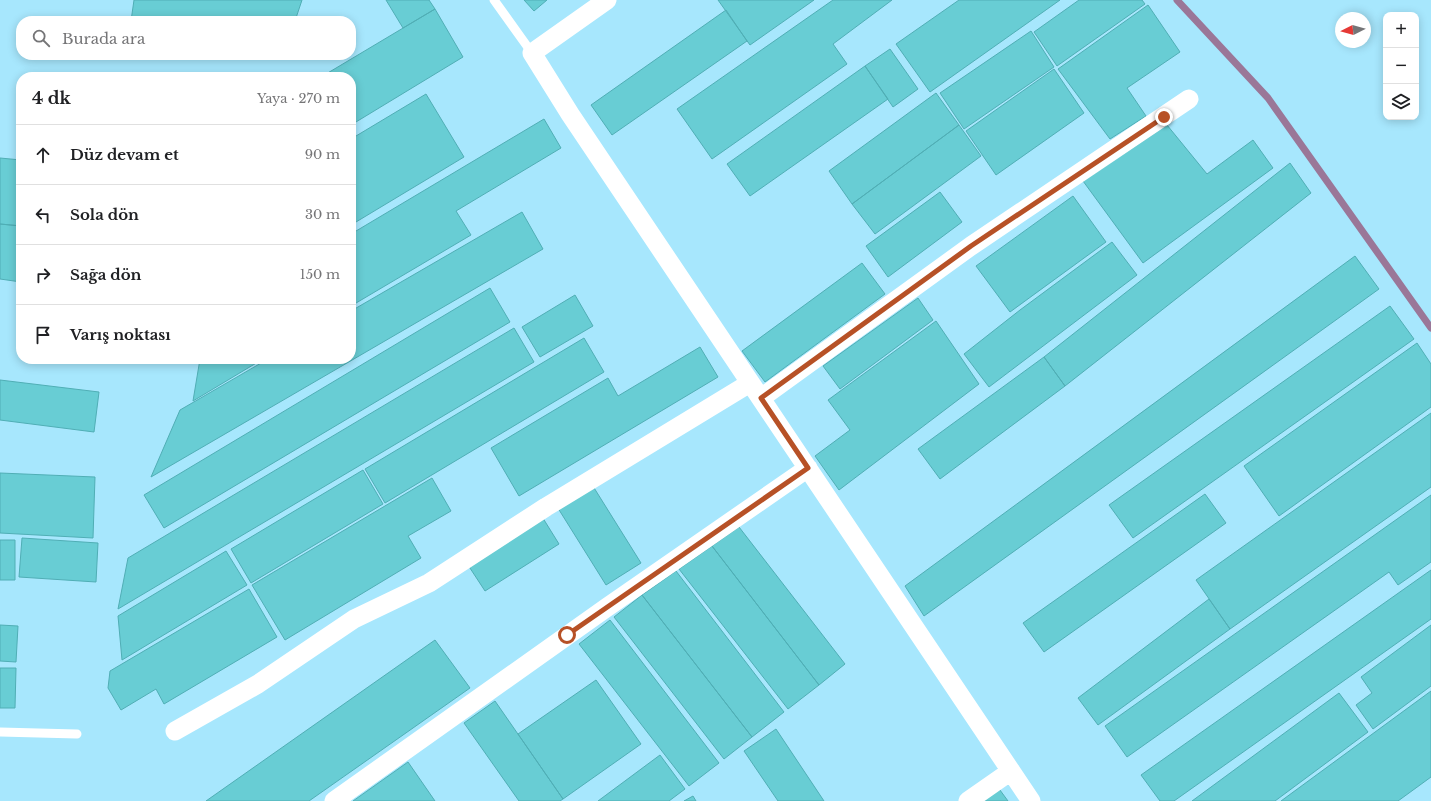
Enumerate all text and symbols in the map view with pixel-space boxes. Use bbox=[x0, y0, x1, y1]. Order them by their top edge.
north arrow bbox=[1335, 12, 1371, 48]
map controls bbox=[1383, 12, 1419, 120]
button: + bbox=[1383, 12, 1419, 48]
search box bbox=[16, 16, 356, 60]
icon: search bbox=[30, 27, 52, 49]
text: Burada ara bbox=[62, 29, 145, 48]
button: − bbox=[1383, 48, 1419, 84]
button: layers bbox=[1383, 84, 1419, 120]
text: 4 dk bbox=[32, 88, 71, 109]
text: Yaya · 270 m bbox=[257, 90, 340, 107]
route end bbox=[1155, 108, 1173, 126]
icon: ahead bbox=[32, 144, 54, 166]
text: Düz devam et bbox=[70, 145, 179, 164]
text: 90 m bbox=[305, 146, 340, 163]
icon: left bbox=[32, 204, 54, 226]
text: Sola dön bbox=[70, 205, 139, 224]
text: 30 m bbox=[305, 206, 340, 223]
icon: right bbox=[32, 264, 54, 286]
text: Sağa dön bbox=[70, 265, 142, 284]
text: 150 m bbox=[300, 266, 340, 283]
icon: arrive bbox=[32, 324, 54, 346]
text: Varış noktası bbox=[70, 325, 171, 344]
route start bbox=[558, 626, 576, 644]

